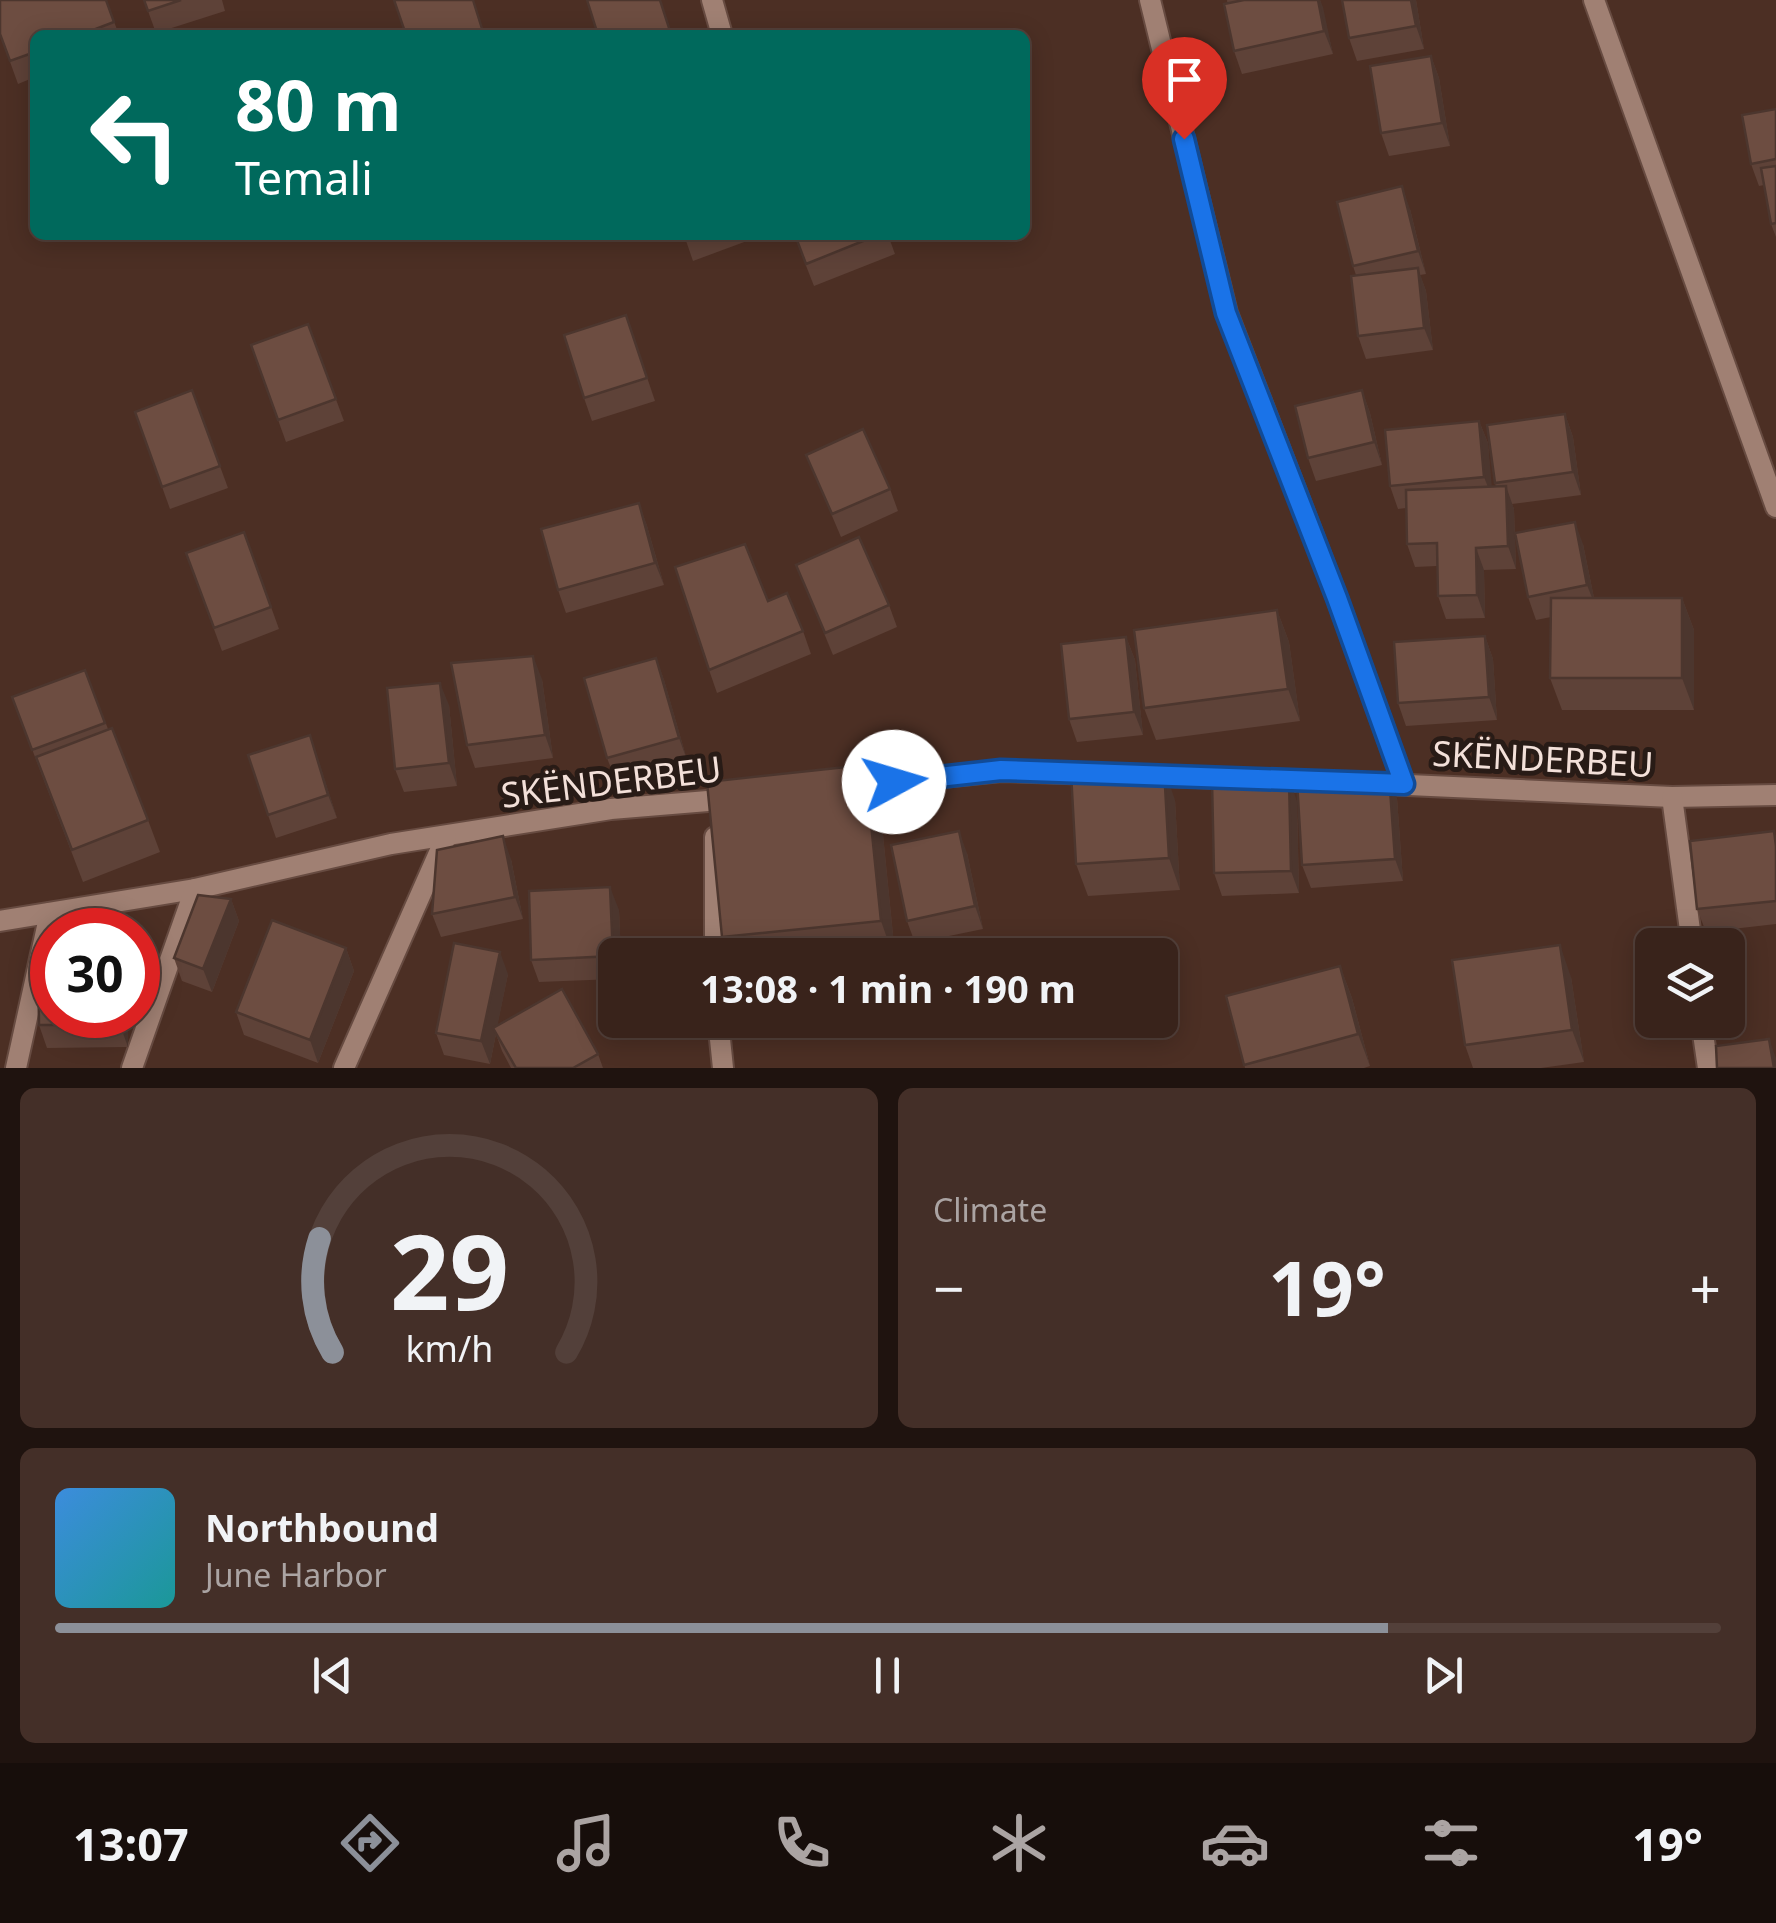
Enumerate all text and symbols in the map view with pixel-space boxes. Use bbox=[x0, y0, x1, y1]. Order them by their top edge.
pin bbox=[1142, 37, 1227, 140]
icon: arrive bbox=[1157, 52, 1212, 107]
text: 80 m bbox=[235, 56, 402, 152]
icon: left bbox=[70, 70, 200, 200]
text: Temali bbox=[235, 147, 373, 208]
street label: SKËNDERBEU bbox=[1431, 729, 1655, 787]
position arrow bbox=[842, 730, 946, 834]
street label: SKËNDERBEU bbox=[498, 744, 724, 818]
speed limit sign: 30 bbox=[30, 908, 160, 1038]
map controls bbox=[1635, 928, 1745, 1038]
button: layers bbox=[1635, 928, 1745, 1038]
text: 13:08 · 1 min · 190 m bbox=[700, 962, 1076, 1014]
text: Climate bbox=[933, 1188, 1047, 1231]
text: 29 bbox=[390, 1199, 508, 1340]
text: 19° bbox=[1268, 1236, 1386, 1338]
text: − bbox=[933, 1250, 964, 1325]
text: + bbox=[1690, 1250, 1721, 1325]
text: km/h bbox=[405, 1324, 493, 1372]
text: Northbound bbox=[205, 1501, 439, 1553]
text: June Harbor bbox=[205, 1553, 387, 1596]
icon: previous bbox=[305, 1648, 360, 1703]
icon: pause bbox=[860, 1648, 915, 1703]
icon: next bbox=[1416, 1648, 1471, 1703]
icon: directions bbox=[335, 1808, 405, 1878]
icon: music bbox=[551, 1808, 621, 1878]
icon: phone bbox=[767, 1808, 837, 1878]
icon: climate bbox=[984, 1808, 1054, 1878]
icon: car bbox=[1200, 1808, 1270, 1878]
icon: filters bbox=[1416, 1808, 1486, 1878]
text: 13:07 bbox=[73, 1813, 189, 1874]
text: 19° bbox=[1632, 1813, 1703, 1874]

